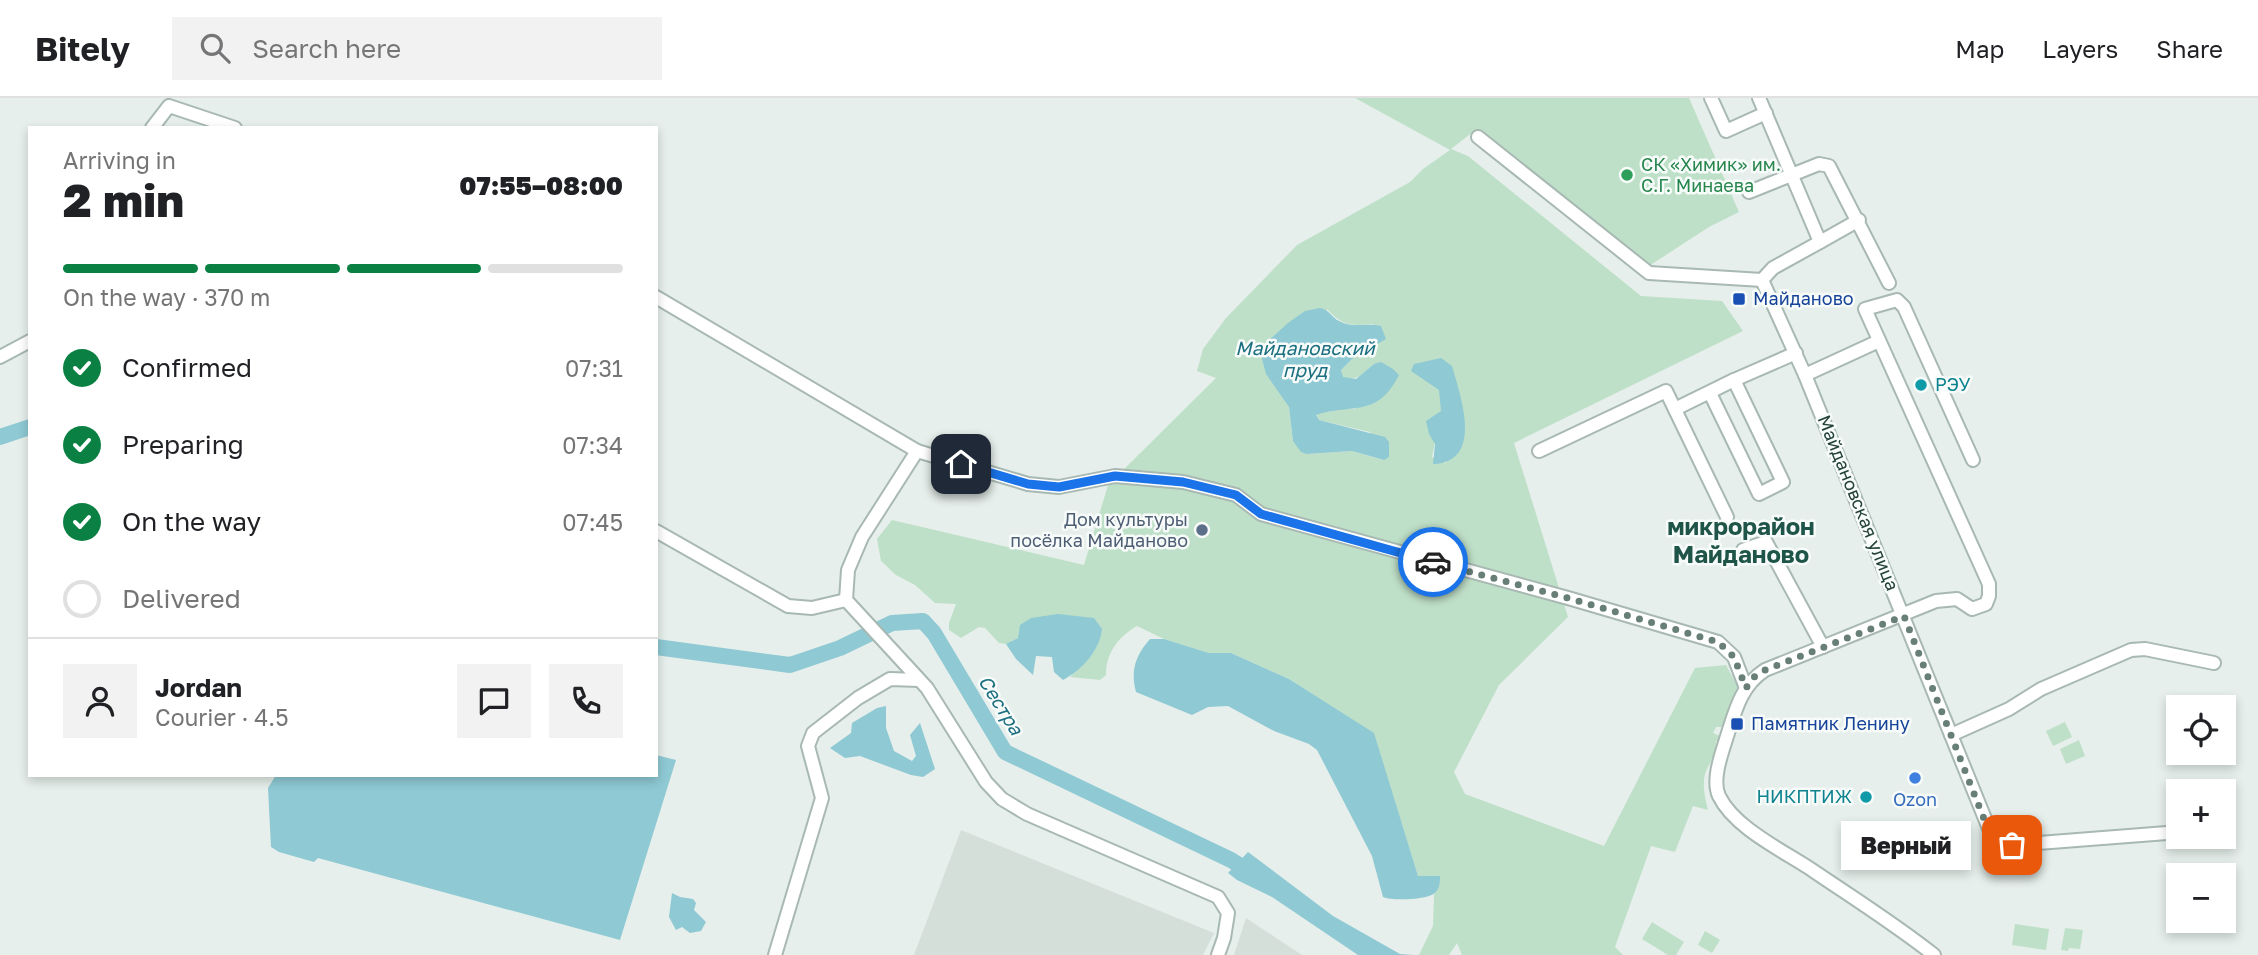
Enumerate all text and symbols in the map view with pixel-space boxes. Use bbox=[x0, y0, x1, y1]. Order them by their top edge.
search box bbox=[172, 17, 662, 80]
text: Bitely bbox=[35, 29, 130, 68]
icon: search bbox=[196, 29, 234, 67]
text: Search here bbox=[252, 33, 401, 64]
text: Map bbox=[1955, 34, 2004, 63]
text: Layers bbox=[2042, 34, 2118, 63]
text: Share bbox=[2156, 34, 2223, 63]
text: Arriving in bbox=[63, 146, 176, 174]
place label: СК «Химик» им. С.Г. Минаева bbox=[1641, 153, 1781, 196]
marker: СК «Химик» им. С.Г. Минаева bbox=[1619, 167, 1635, 183]
text: 07:55–08:00 bbox=[459, 170, 623, 201]
text: 2 min bbox=[63, 172, 184, 227]
text: On the way · 370 m bbox=[63, 283, 270, 311]
place label: Майданово bbox=[1753, 287, 1854, 309]
marker: Майданово bbox=[1731, 291, 1747, 307]
water label: Майдановский пруд bbox=[1235, 336, 1376, 381]
icon: check bbox=[63, 349, 101, 387]
text: Confirmed bbox=[122, 352, 252, 383]
text: 07:31 bbox=[565, 354, 623, 382]
place label: РЭУ bbox=[1935, 373, 1971, 395]
marker: РЭУ bbox=[1913, 377, 1929, 393]
street label: Майдановская улица bbox=[1814, 412, 1904, 594]
icon: check bbox=[63, 426, 101, 464]
text: Preparing bbox=[122, 429, 244, 460]
text: 07:34 bbox=[562, 431, 623, 459]
pin bbox=[931, 434, 991, 494]
icon: home bbox=[942, 445, 980, 483]
icon: check bbox=[63, 503, 101, 541]
text: On the way bbox=[122, 506, 261, 537]
text: 07:45 bbox=[562, 508, 623, 536]
place label: Дом культуры посёлка Майданово bbox=[1010, 508, 1188, 551]
district label: микрорайон Майданово bbox=[1667, 511, 1815, 568]
marker: Дом культуры посёлка Майданово bbox=[1194, 522, 1210, 538]
courier bbox=[1398, 527, 1468, 597]
icon: car bbox=[1414, 543, 1452, 581]
text: Delivered bbox=[122, 583, 241, 614]
button: person bbox=[63, 664, 137, 738]
button: chat bbox=[457, 664, 531, 738]
button: phone bbox=[549, 664, 623, 738]
water label: Сестра bbox=[974, 671, 1029, 740]
text: Jordan bbox=[155, 672, 242, 703]
map controls bbox=[2166, 695, 2236, 933]
button: locate bbox=[2166, 695, 2236, 765]
text: Courier · 4.5 bbox=[155, 703, 288, 731]
place label: Памятник Ленину bbox=[1751, 712, 1910, 734]
marker: Памятник Ленину bbox=[1729, 716, 1745, 732]
marker: Ozon bbox=[1907, 770, 1923, 786]
button: + bbox=[2166, 779, 2236, 849]
place label: НИКПТИЖ bbox=[1756, 785, 1852, 807]
place label: Ozon bbox=[1893, 788, 1937, 810]
marker: НИКПТИЖ bbox=[1858, 789, 1874, 805]
pin bbox=[1982, 815, 2042, 875]
callout: Верный bbox=[1840, 820, 1970, 870]
icon: bag bbox=[1993, 826, 2031, 864]
text: Верный bbox=[1861, 831, 1951, 859]
button: − bbox=[2166, 863, 2236, 933]

